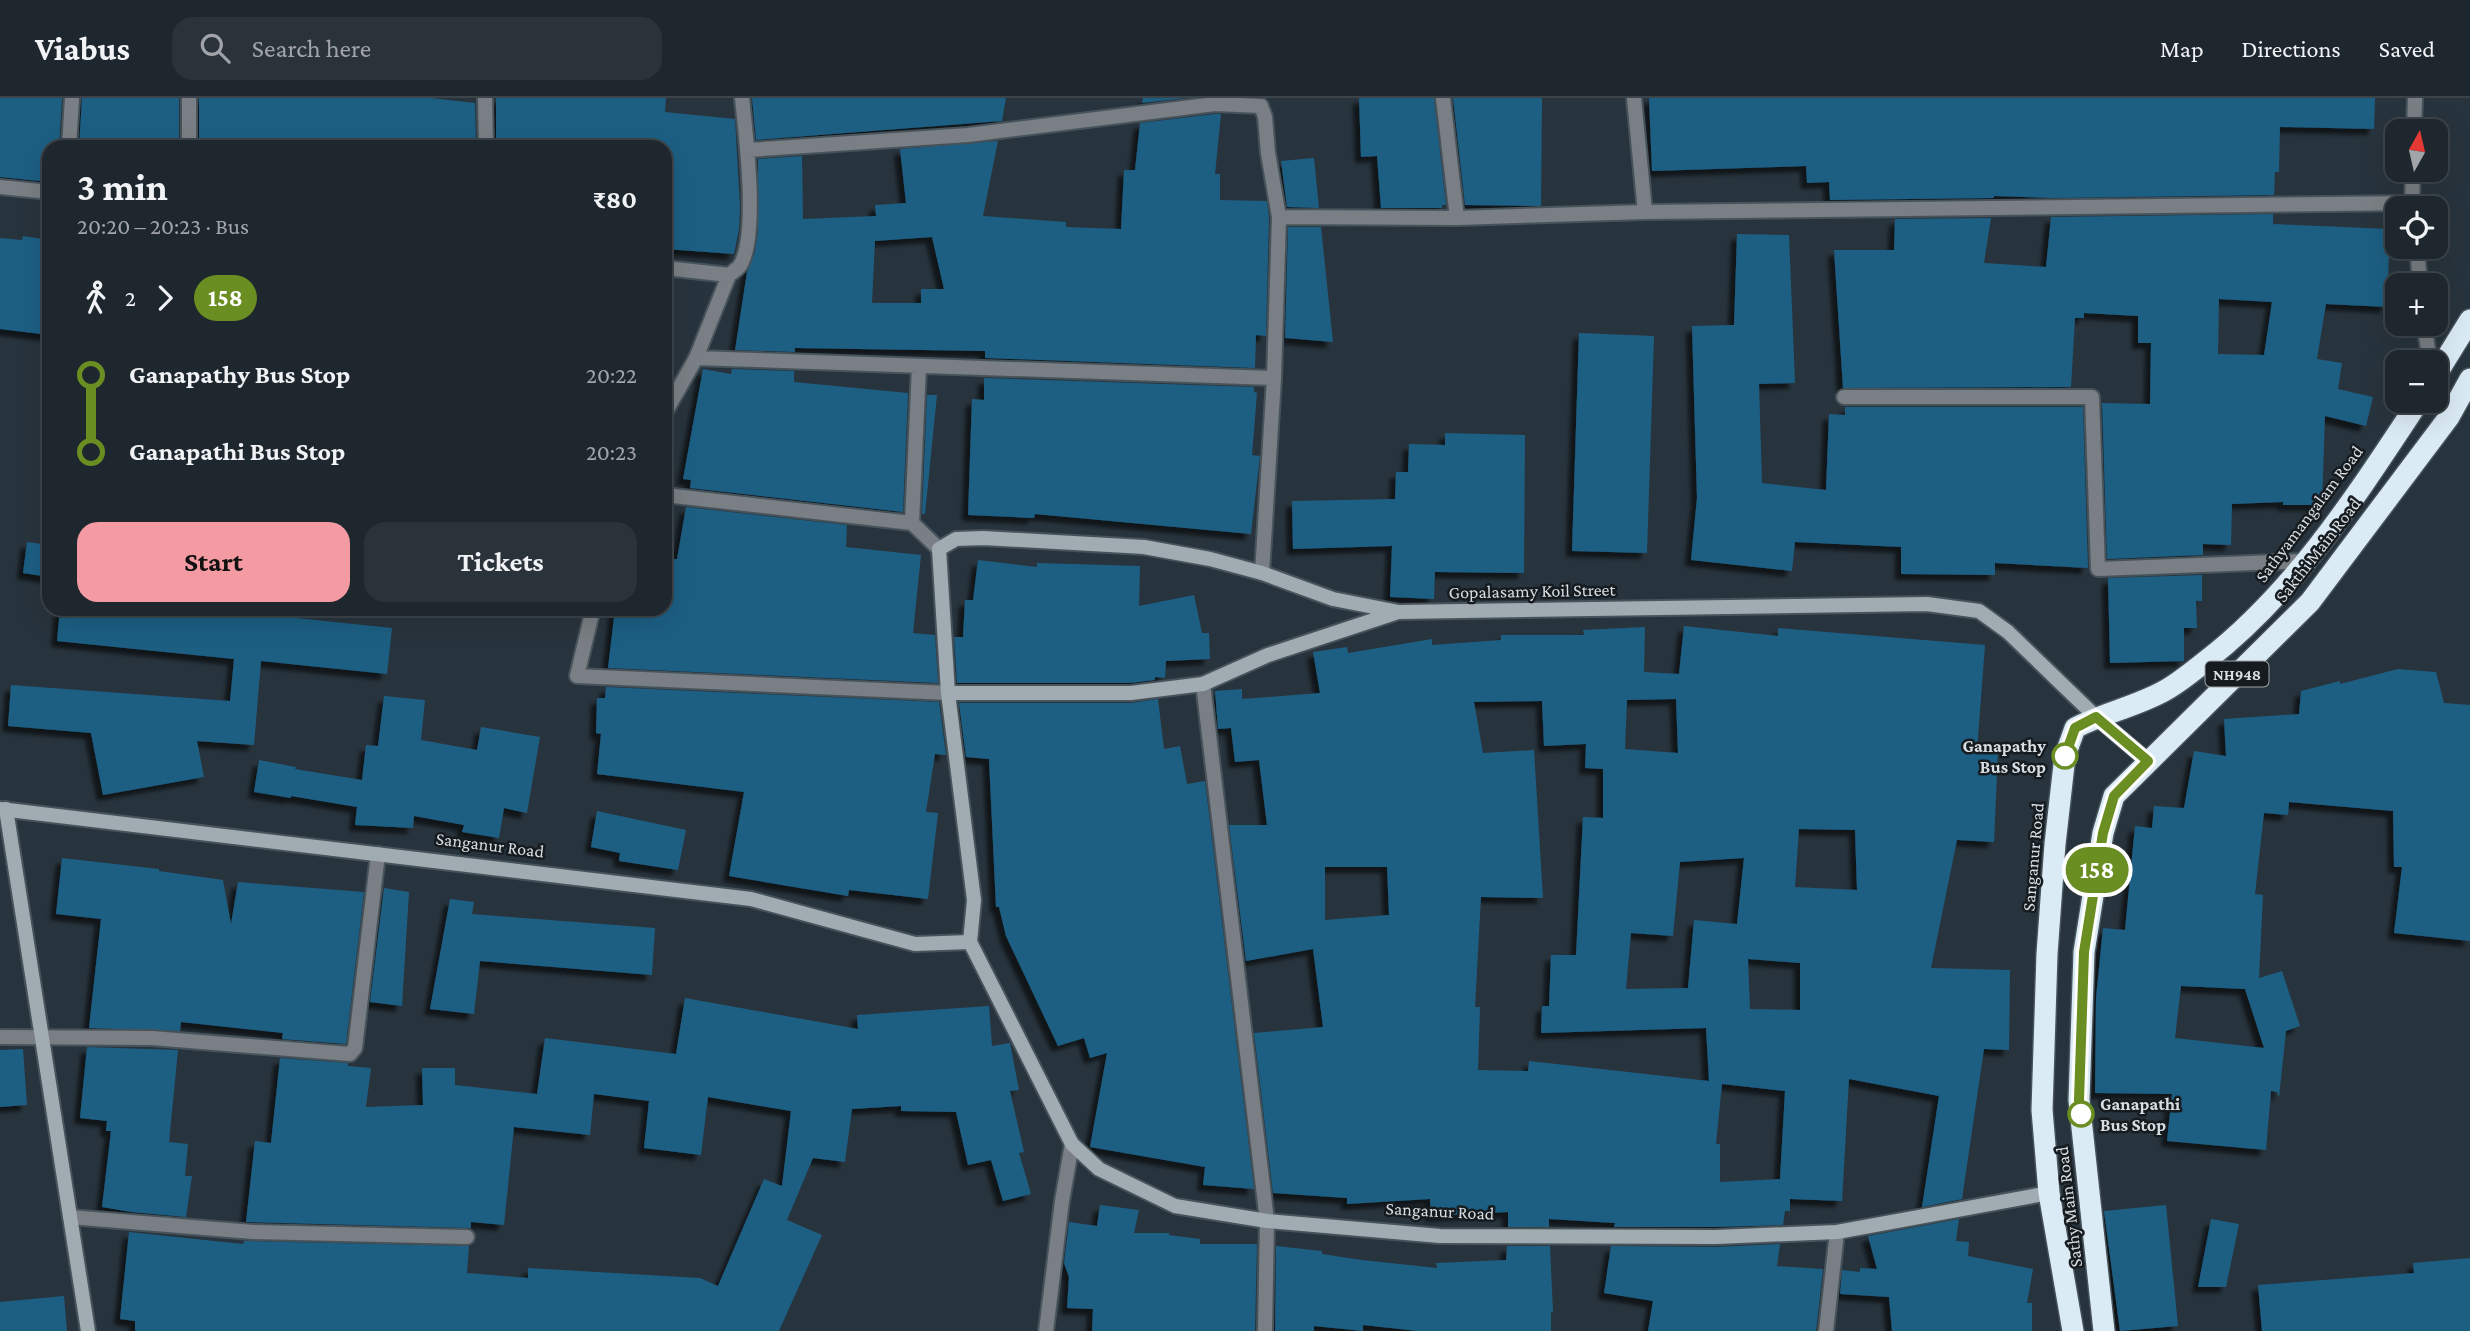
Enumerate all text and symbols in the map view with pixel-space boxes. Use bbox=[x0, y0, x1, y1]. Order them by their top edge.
search box bbox=[172, 17, 662, 80]
icon: search bbox=[196, 29, 234, 67]
text: Viabus bbox=[35, 30, 130, 67]
text: Search here bbox=[252, 34, 371, 63]
text: Map bbox=[2160, 35, 2204, 62]
text: Directions bbox=[2242, 35, 2341, 62]
text: Saved bbox=[2379, 35, 2435, 62]
north arrow bbox=[2385, 119, 2448, 182]
map controls bbox=[2385, 119, 2448, 413]
text: 3 min bbox=[77, 166, 168, 208]
text: ₹80 bbox=[593, 185, 637, 214]
button: locate bbox=[2385, 196, 2448, 259]
text: 20:20 – 20:23 · Bus bbox=[77, 213, 249, 239]
button: + bbox=[2385, 273, 2448, 336]
icon: walk bbox=[77, 279, 115, 317]
icon: forward bbox=[146, 279, 184, 317]
text: 158 bbox=[208, 284, 243, 311]
text: 2 bbox=[125, 285, 136, 311]
button: − bbox=[2385, 350, 2448, 413]
text: Ganapathy Bus Stop bbox=[129, 360, 350, 389]
text: 20:22 bbox=[586, 362, 637, 388]
text: Ganapathi Bus Stop bbox=[129, 437, 345, 466]
text: 20:23 bbox=[586, 439, 637, 465]
street label: Sathyamangalam Road bbox=[2251, 441, 2367, 586]
street label: Sakthi Main Road bbox=[2271, 494, 2365, 606]
button: Start bbox=[77, 522, 350, 602]
button: Tickets bbox=[364, 522, 637, 602]
street label: Gopalasamy Koil Street bbox=[1448, 580, 1617, 602]
road number: NH948 bbox=[2206, 662, 2268, 687]
place label: Ganapathy Bus Stop bbox=[1962, 736, 2046, 777]
marker: Ganapathy Bus Stop bbox=[2052, 743, 2078, 769]
street label: Sanganur Road bbox=[2018, 801, 2048, 912]
street label: Sanganur Road bbox=[435, 828, 546, 862]
line badge: 158 bbox=[2057, 847, 2137, 893]
text: 158 bbox=[2080, 856, 2114, 883]
place label: Ganapathi Bus Stop bbox=[2100, 1094, 2181, 1135]
marker: Ganapathi Bus Stop bbox=[2068, 1101, 2094, 1127]
street label: Sathy Main Road bbox=[2052, 1145, 2086, 1269]
street label: Sanganur Road bbox=[1385, 1198, 1495, 1224]

